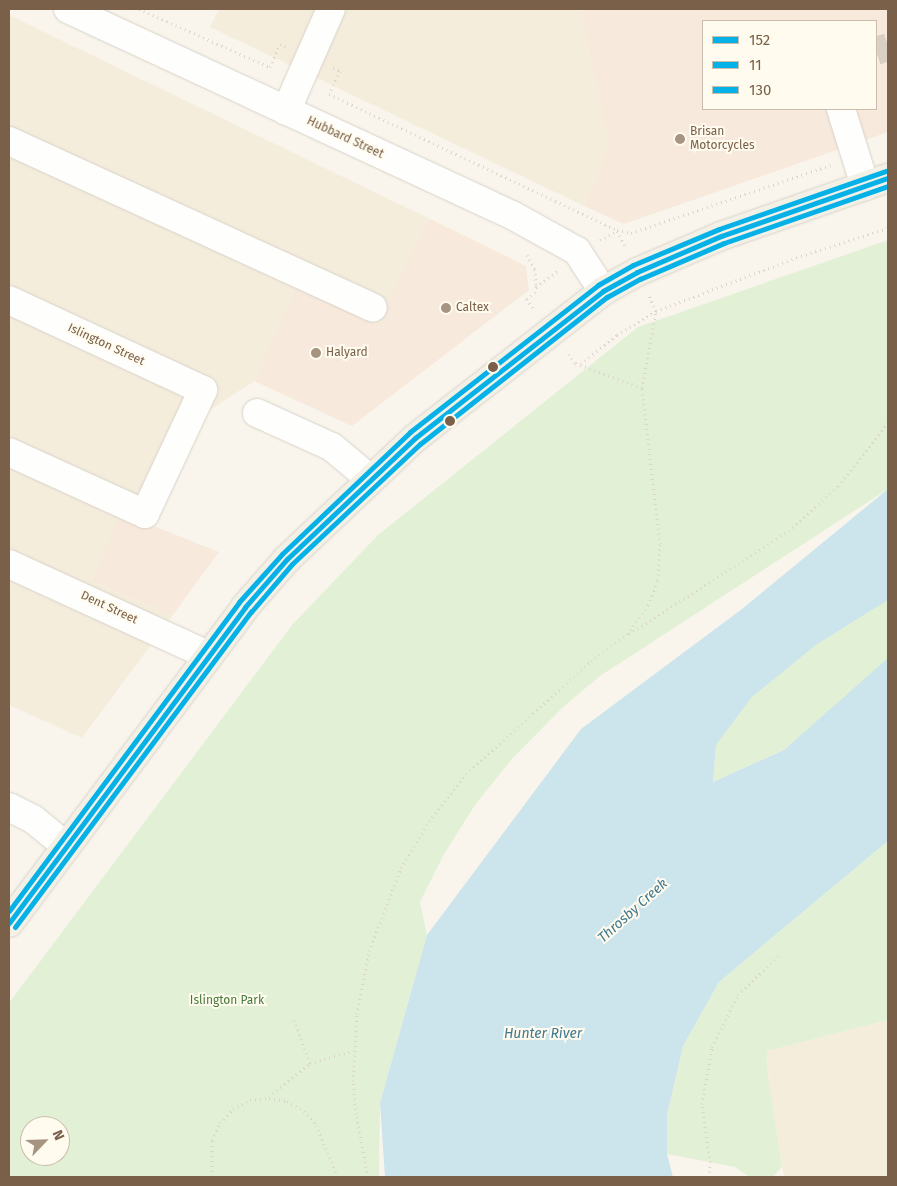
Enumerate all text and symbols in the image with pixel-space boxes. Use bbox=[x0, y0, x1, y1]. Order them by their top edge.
legend bbox=[702, 20, 877, 110]
text: 152 bbox=[749, 31, 770, 49]
text: 11 bbox=[749, 56, 762, 74]
text: 130 bbox=[749, 81, 771, 99]
street label: Hubbard Street bbox=[304, 114, 386, 162]
place label: Brisan Motorcycles bbox=[690, 125, 755, 153]
marker: Brisan Motorcycles bbox=[674, 133, 686, 145]
place label: Caltex bbox=[456, 301, 489, 315]
marker: Caltex bbox=[440, 302, 452, 314]
street label: Islington Street bbox=[65, 321, 147, 369]
place label: Halyard bbox=[326, 346, 368, 360]
marker: Halyard bbox=[310, 347, 322, 359]
unlabelled marker bbox=[488, 362, 498, 372]
unlabelled marker bbox=[445, 416, 455, 426]
street label: Dent Street bbox=[78, 589, 140, 627]
water label: Throsby Creek bbox=[595, 875, 671, 947]
park label: Islington Park bbox=[190, 994, 264, 1008]
water label: Hunter River bbox=[504, 1026, 582, 1042]
north arrow bbox=[20, 1116, 70, 1166]
text: N bbox=[49, 1127, 68, 1143]

